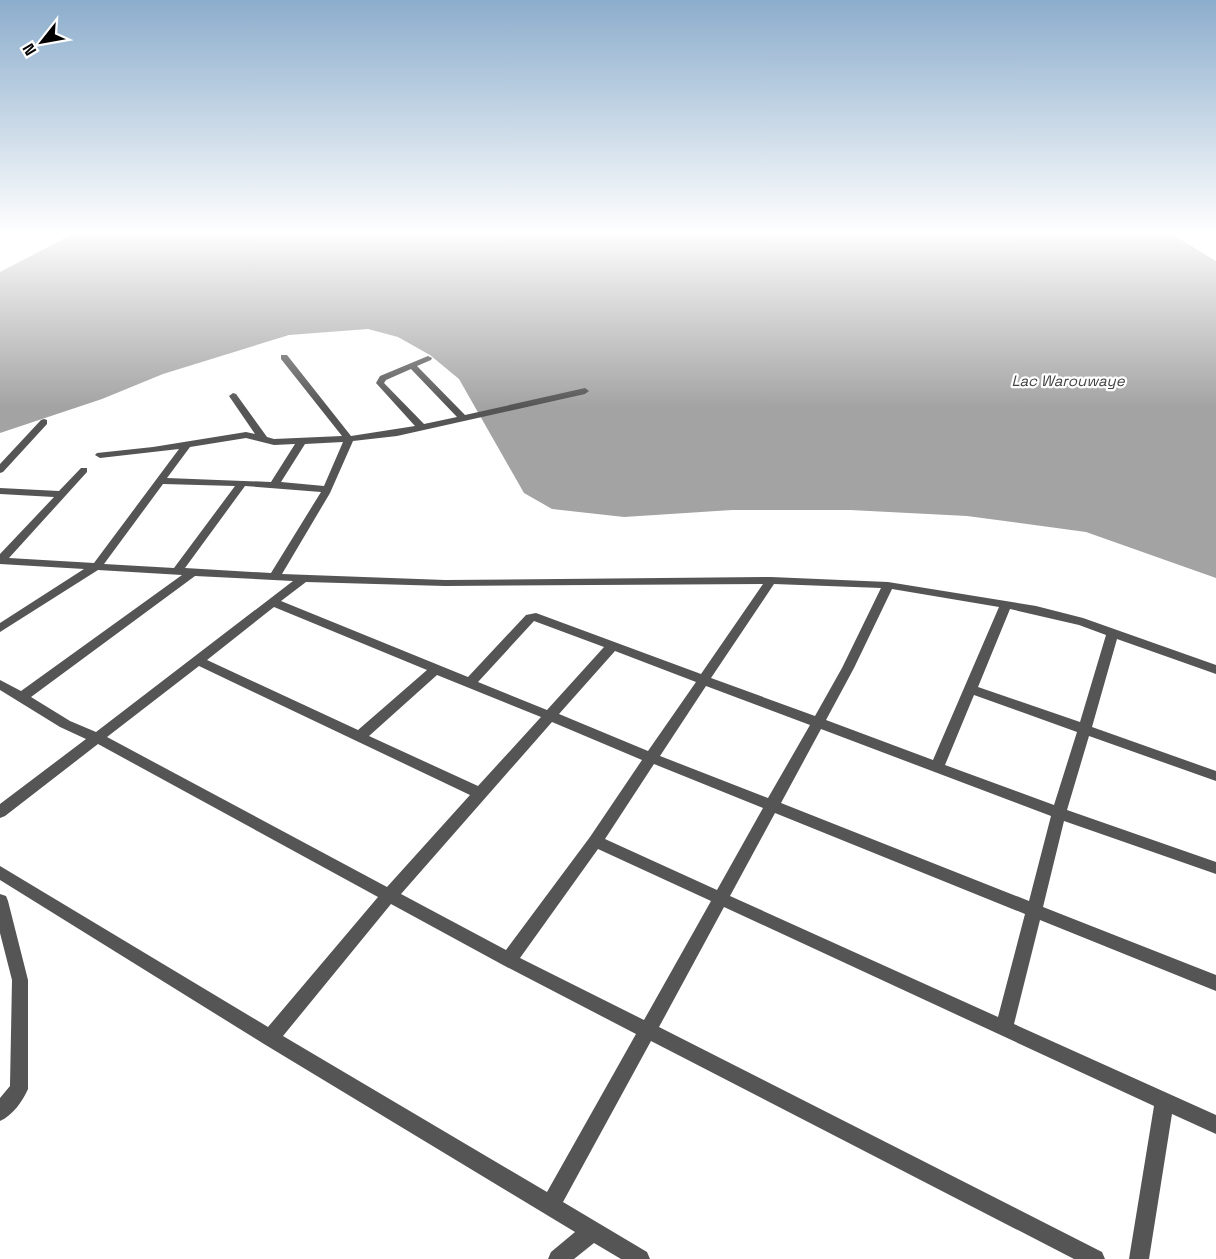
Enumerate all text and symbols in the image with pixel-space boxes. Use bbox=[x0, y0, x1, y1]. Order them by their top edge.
north arrow bbox=[12, 12, 72, 72]
text: N bbox=[18, 39, 41, 59]
water label: Lac Warouwaye bbox=[1011, 371, 1126, 390]

